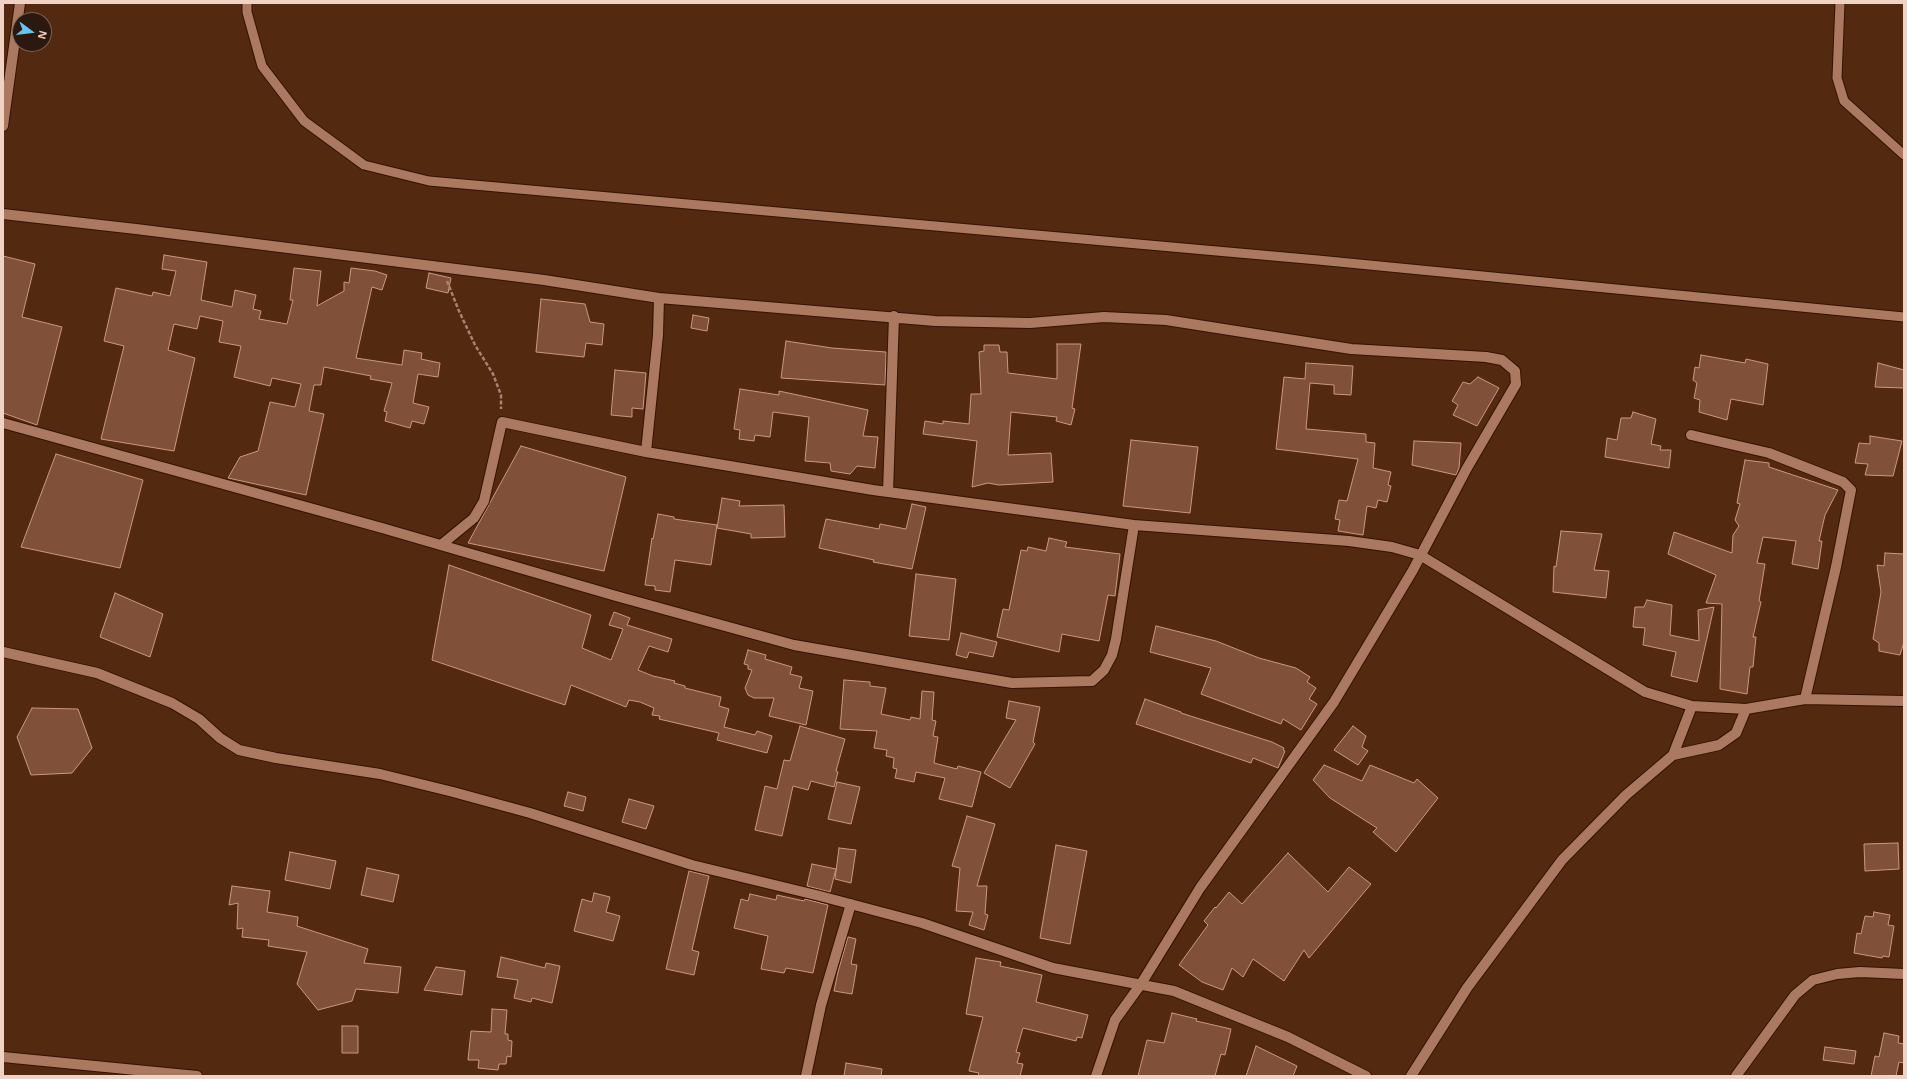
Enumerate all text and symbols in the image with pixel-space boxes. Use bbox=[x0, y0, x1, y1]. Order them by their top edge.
north arrow bbox=[12, 12, 52, 52]
text: N bbox=[36, 29, 49, 40]

